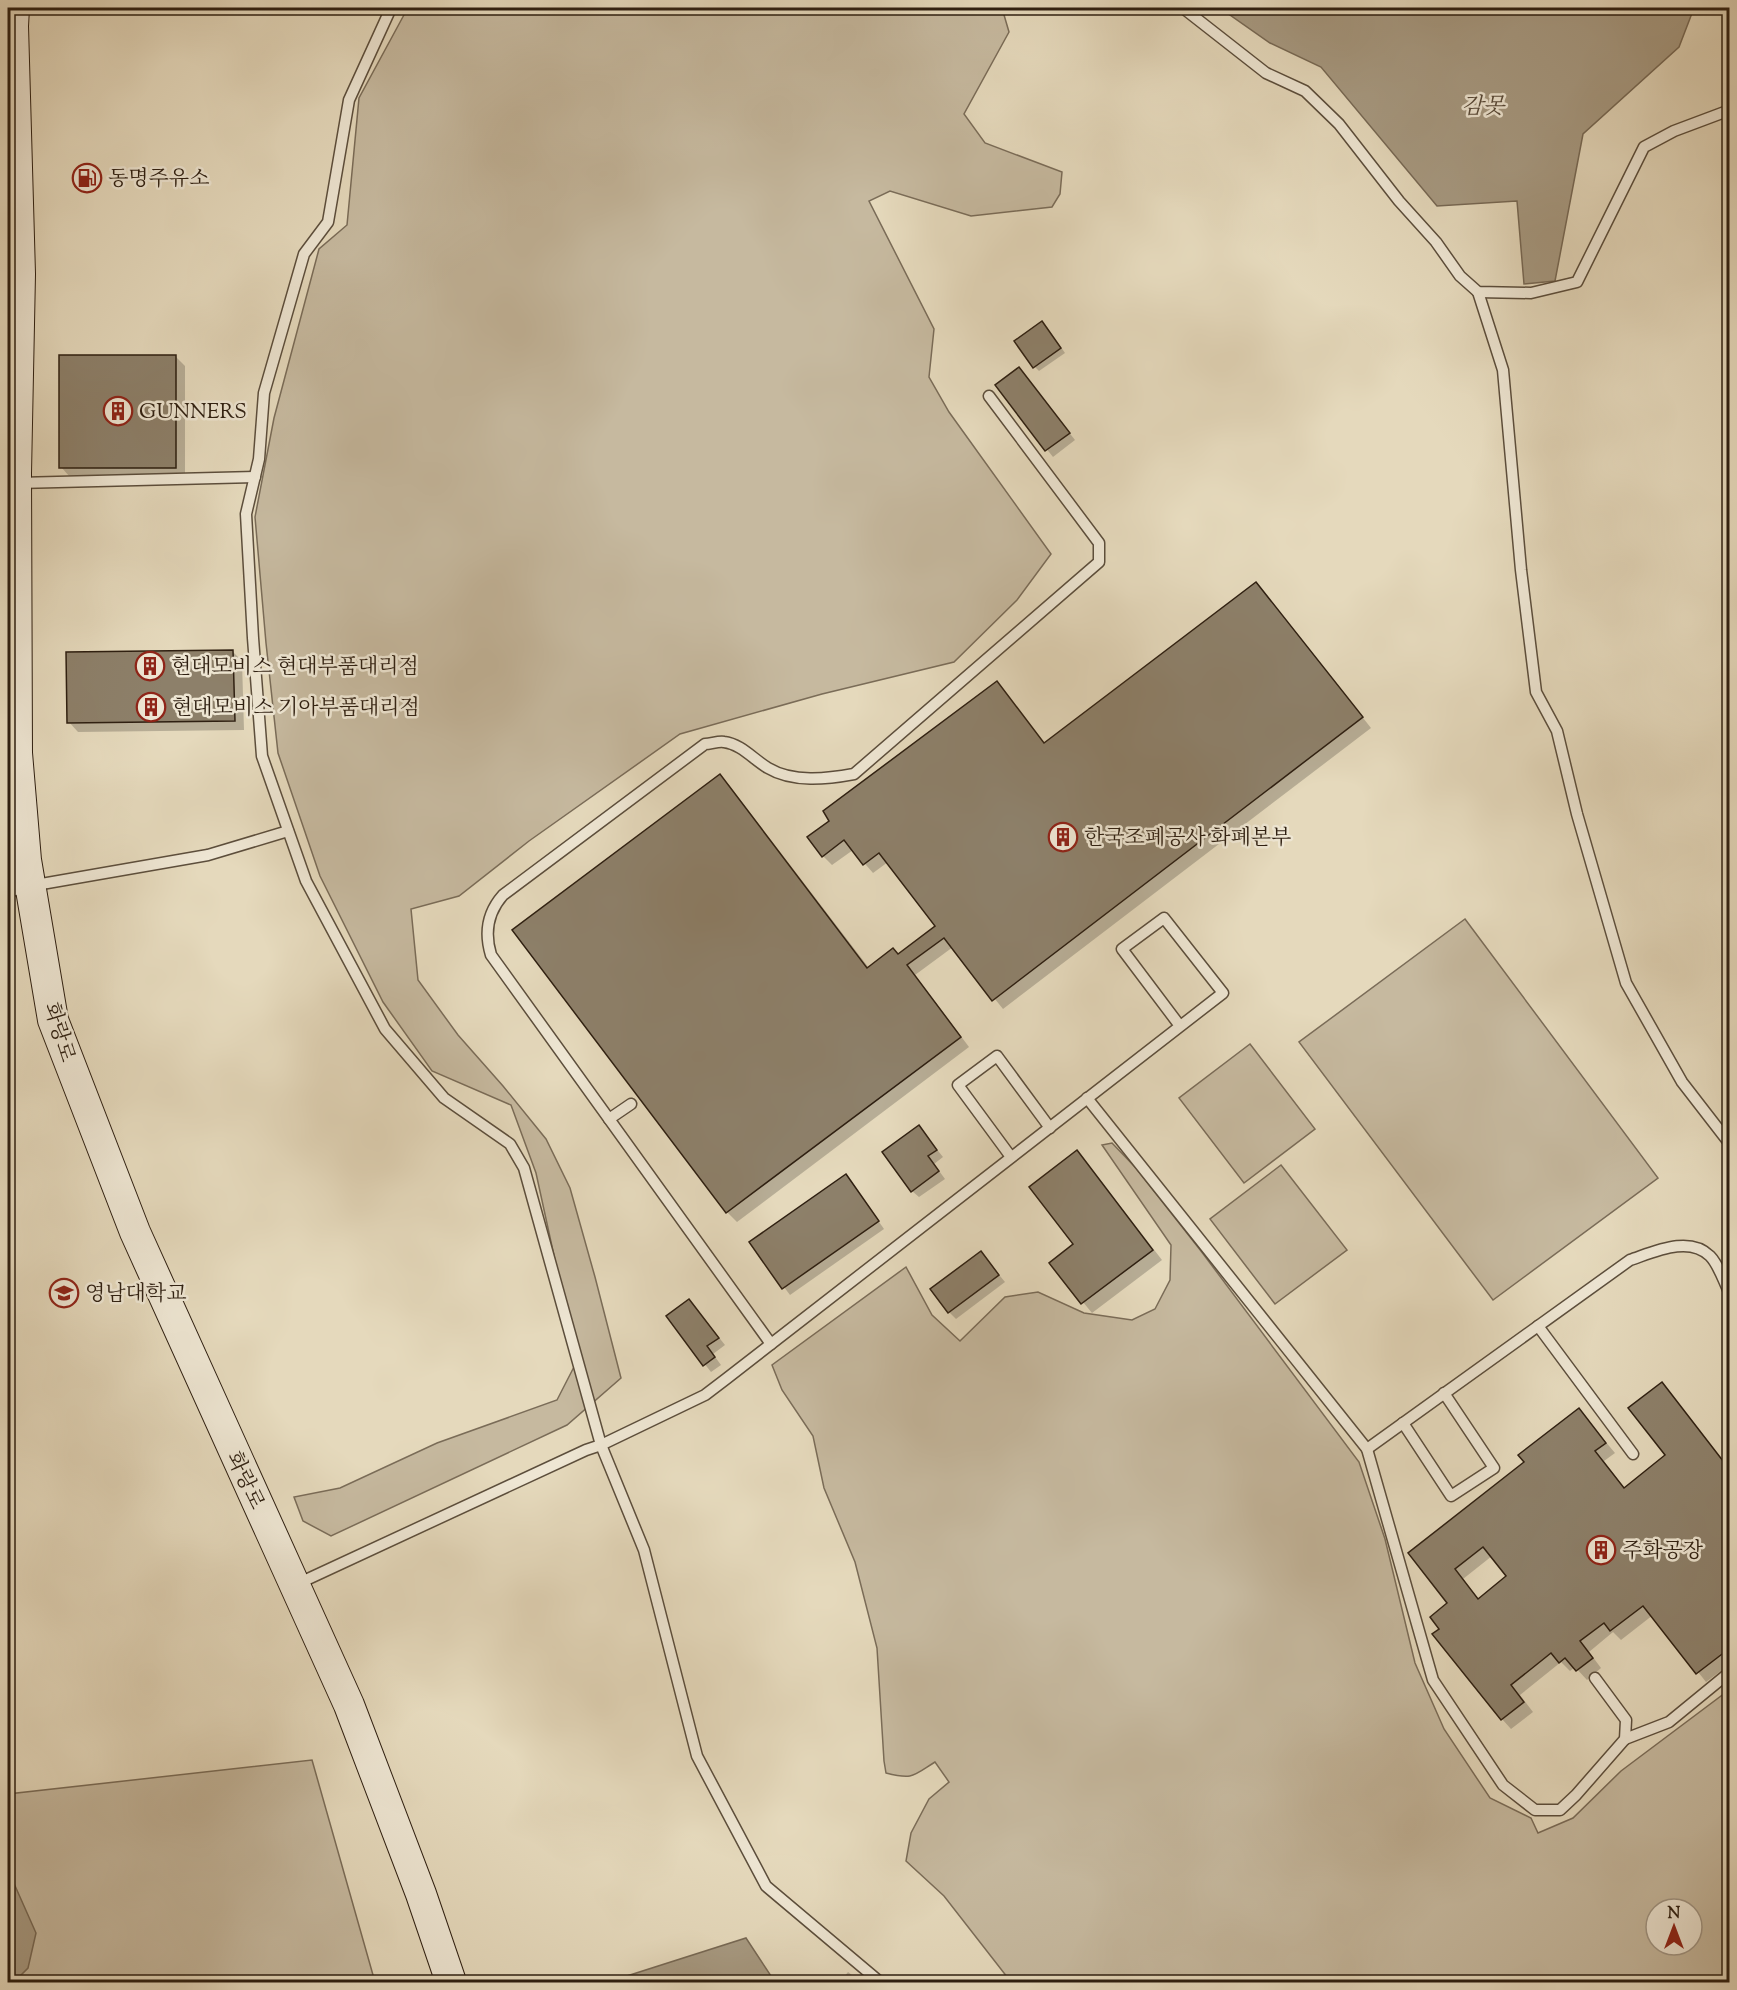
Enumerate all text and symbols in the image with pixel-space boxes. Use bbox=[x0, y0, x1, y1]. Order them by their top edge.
water label: 감못 bbox=[1462, 92, 1506, 124]
fuel station icon: 동명주유소 bbox=[71, 162, 103, 194]
place label: 동명주유소 bbox=[108, 165, 209, 195]
building icon: GUNNERS bbox=[102, 395, 134, 427]
place label: GUNNERS bbox=[139, 398, 247, 428]
building icon: 현대모비스 현대부품대리점 bbox=[134, 650, 166, 682]
place label: 현대모비스 현대부품대리점 bbox=[171, 653, 419, 683]
building icon: 현대모비스 기아부품대리점 bbox=[135, 691, 167, 723]
place label: 현대모비스 기아부품대리점 bbox=[172, 694, 420, 724]
building icon: 한국조폐공사 화폐본부 bbox=[1047, 821, 1079, 853]
place label: 한국조폐공사 화폐본부 bbox=[1084, 824, 1291, 854]
street label: 화랑로 bbox=[35, 999, 81, 1066]
school or university icon: 영남대학교 bbox=[48, 1277, 80, 1309]
place label: 영남대학교 bbox=[85, 1280, 186, 1310]
street label: 화랑로 bbox=[218, 1447, 271, 1515]
building icon: 주화공장 bbox=[1585, 1534, 1617, 1566]
place label: 주화공장 bbox=[1622, 1537, 1704, 1567]
north arrow bbox=[1644, 1897, 1704, 1957]
text: N bbox=[1668, 1903, 1681, 1926]

